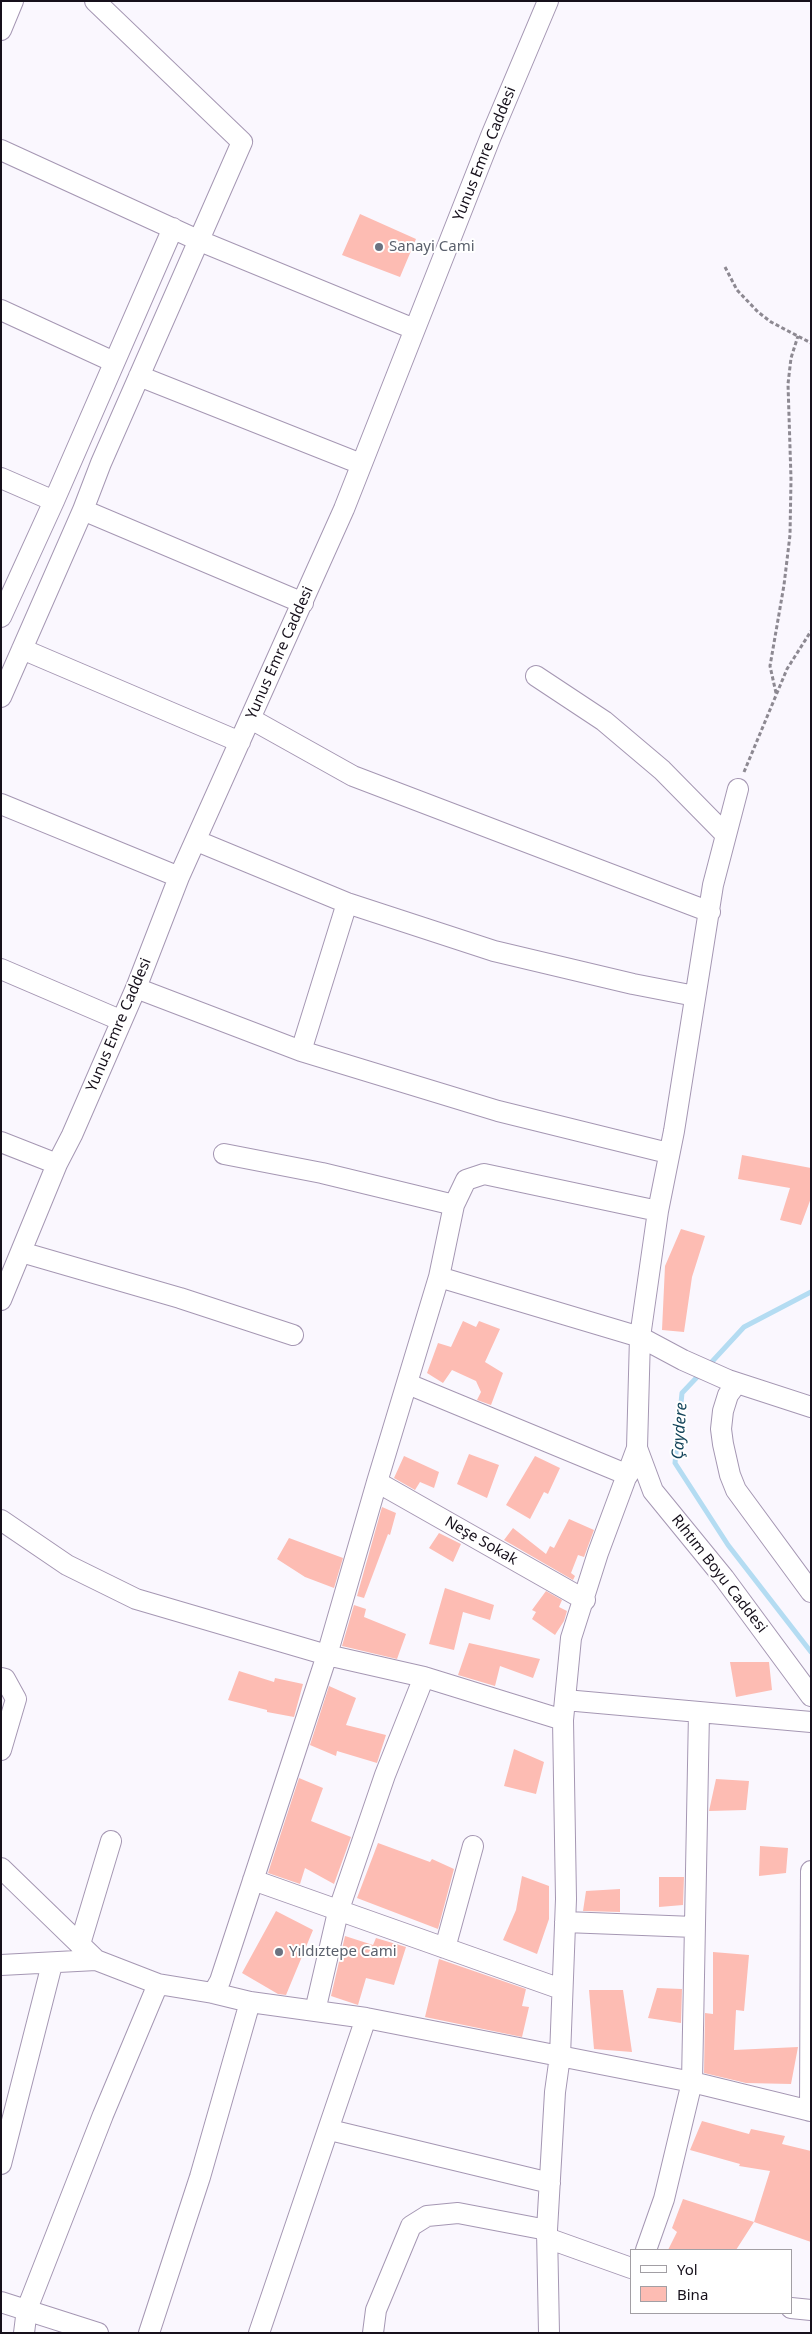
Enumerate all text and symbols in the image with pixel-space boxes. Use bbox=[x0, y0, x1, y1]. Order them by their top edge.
street label: Yunus Emre Caddesi bbox=[450, 84, 520, 224]
place label: Sanayi Cami bbox=[389, 238, 475, 256]
marker: Sanayi Cami bbox=[373, 241, 385, 253]
street label: Yunus Emre Caddesi bbox=[243, 584, 317, 722]
street label: Yunus Emre Caddesi bbox=[83, 955, 155, 1095]
water label: Çaydere bbox=[668, 1402, 692, 1460]
street label: Rıhtım Boyu Caddesi bbox=[667, 1511, 771, 1637]
street label: Neşe Sokak bbox=[441, 1513, 521, 1569]
place label: Yıldıztepe Cami bbox=[289, 1943, 397, 1961]
marker: Yıldıztepe Cami bbox=[273, 1946, 285, 1958]
legend bbox=[630, 2249, 792, 2314]
text: Yol bbox=[677, 2259, 698, 2279]
text: Bina bbox=[677, 2284, 708, 2304]

